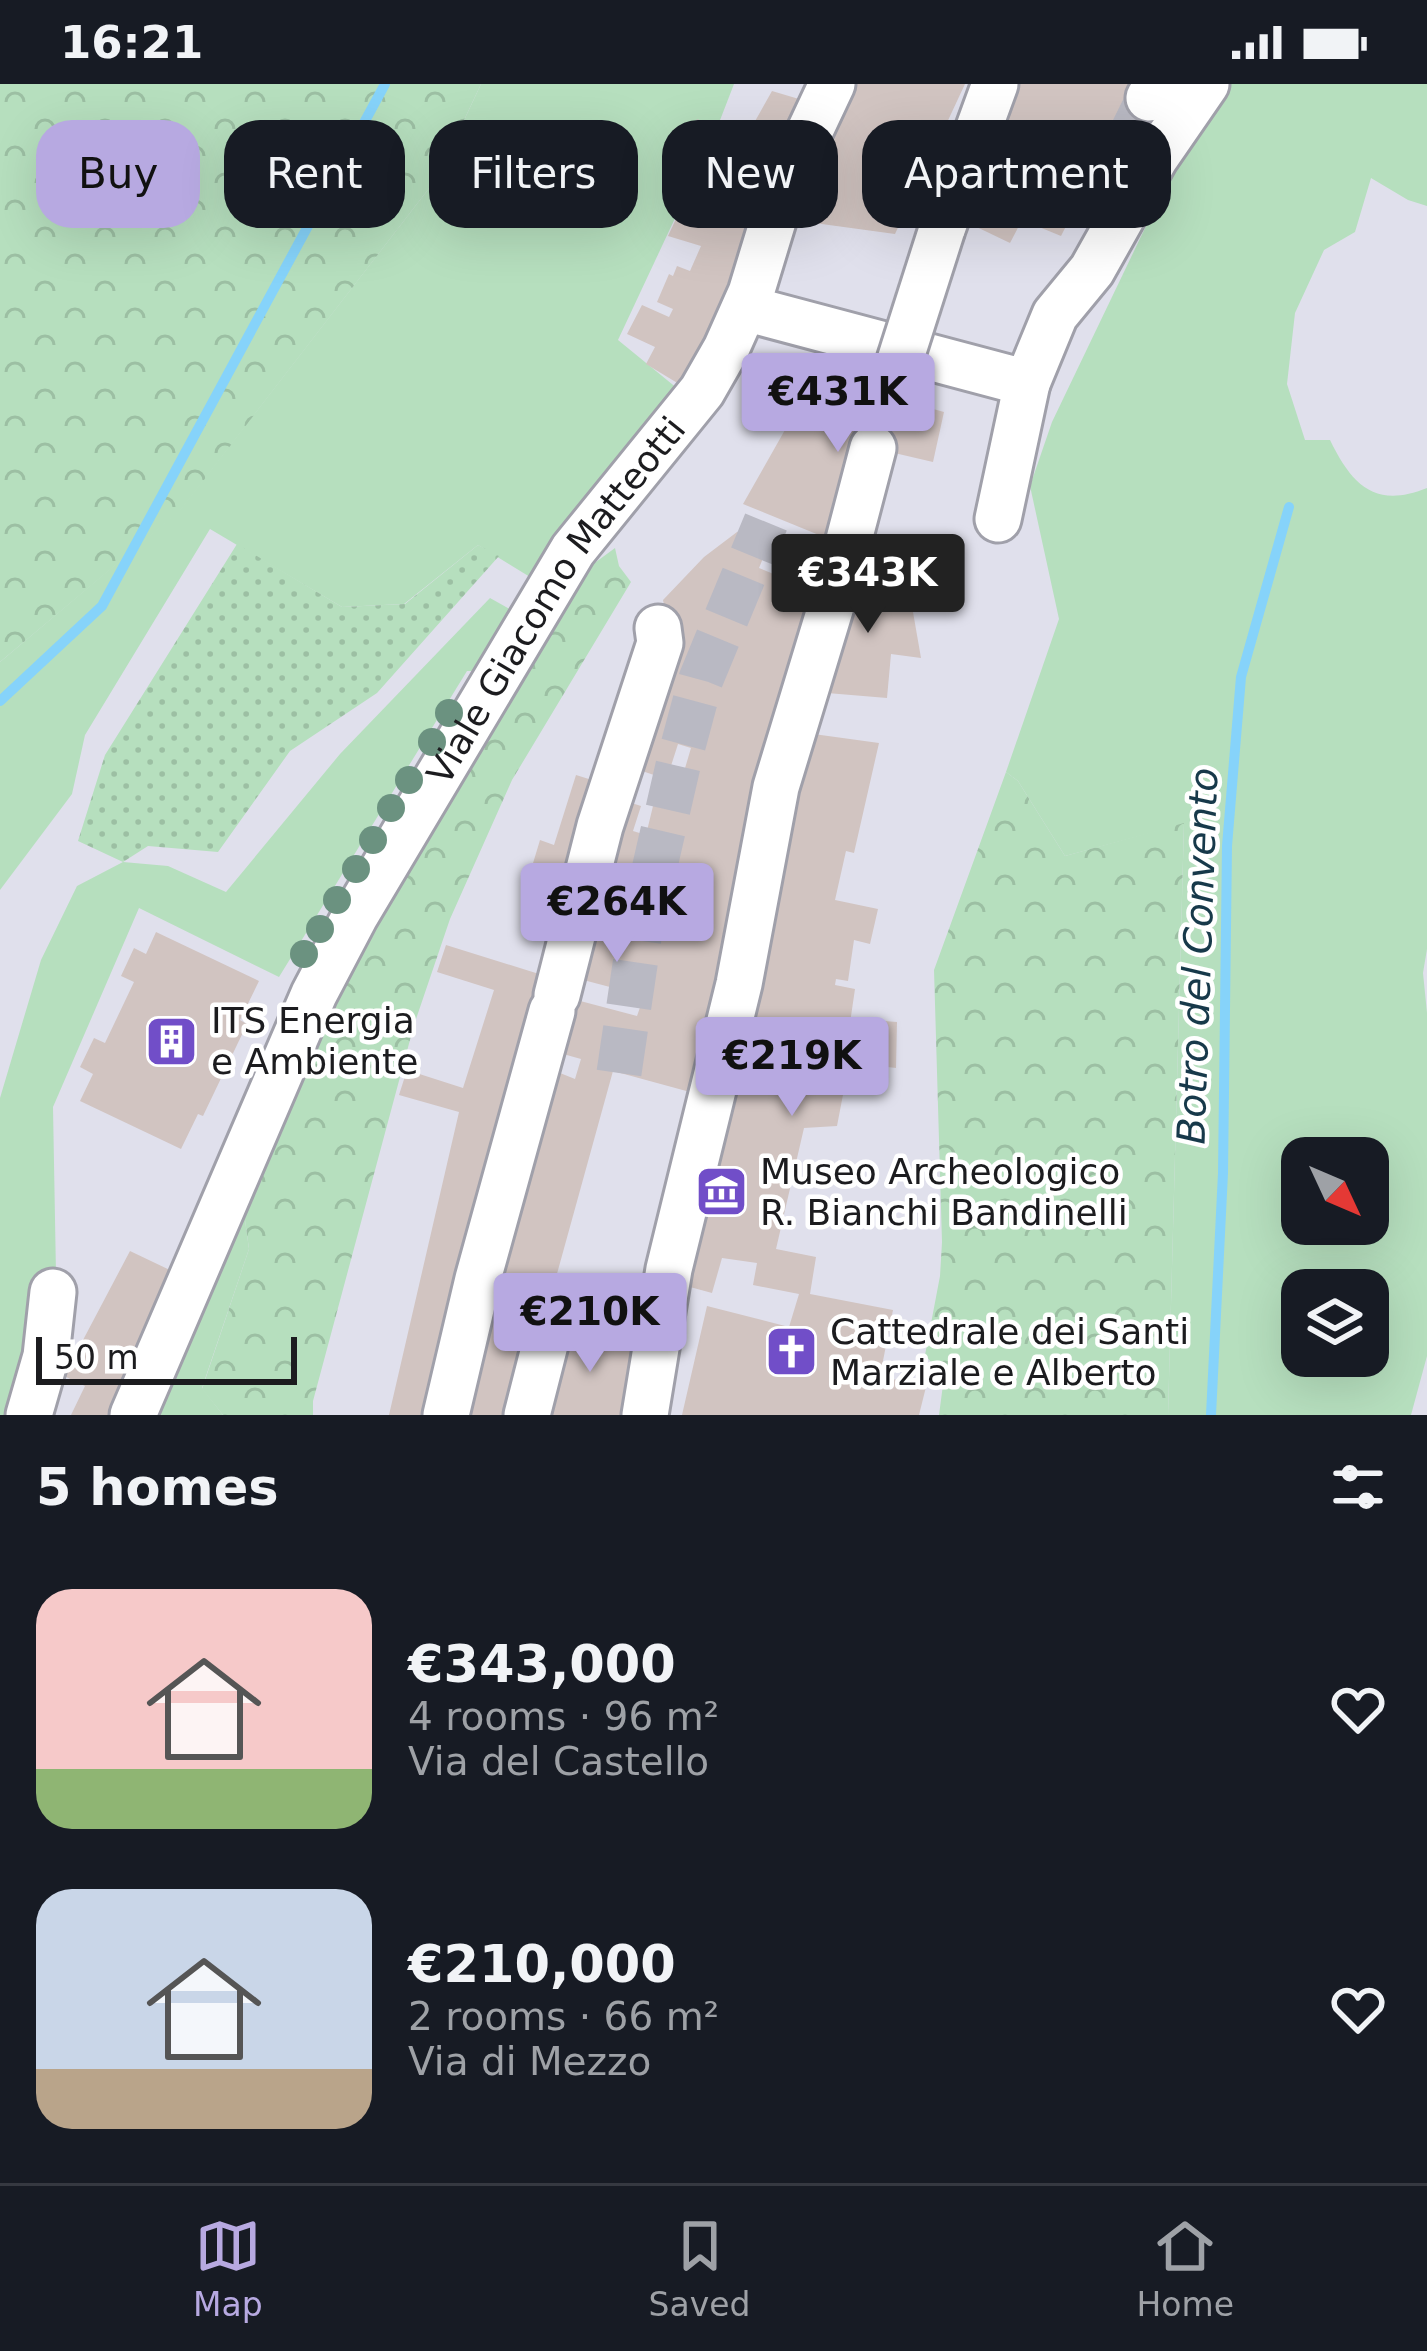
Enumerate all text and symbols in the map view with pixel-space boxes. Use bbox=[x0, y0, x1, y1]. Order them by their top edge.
text: 16:21 bbox=[60, 16, 203, 69]
chip: Buy bbox=[36, 120, 200, 228]
chip: Rent bbox=[224, 120, 405, 228]
chip: Filters bbox=[429, 120, 638, 228]
chip: New bbox=[662, 120, 838, 228]
chip: Apartment bbox=[862, 120, 1171, 228]
pin: €431K bbox=[754, 353, 922, 455]
text: €431K bbox=[769, 369, 907, 414]
street label: Viale Giacomo Matteotti bbox=[419, 409, 694, 791]
pin: €343K bbox=[784, 534, 952, 636]
text: €343K bbox=[799, 550, 937, 595]
water label: Botro del Convento bbox=[1168, 767, 1227, 1145]
pin: €264K bbox=[533, 863, 701, 965]
text: €264K bbox=[548, 879, 686, 924]
place label: ITS Energia e Ambiente bbox=[211, 1000, 418, 1082]
building icon: ITS Energia e Ambiente bbox=[144, 1013, 200, 1069]
pin: €219K bbox=[708, 1017, 876, 1119]
text: €219K bbox=[723, 1033, 861, 1078]
north arrow bbox=[1281, 1137, 1389, 1245]
map controls bbox=[1281, 1137, 1389, 1377]
place label: Museo Archeologico R. Bianchi Bandinelli bbox=[760, 1151, 1128, 1233]
museum icon: Museo Archeologico R. Bianchi Bandinelli bbox=[693, 1164, 749, 1220]
button: layers bbox=[1281, 1269, 1389, 1377]
pin: €210K bbox=[506, 1273, 674, 1375]
text: €210K bbox=[521, 1289, 659, 1334]
place label: Cattedrale dei Santi Marziale e Alberto bbox=[830, 1311, 1189, 1393]
church icon: Cattedrale dei Santi Marziale e Alberto bbox=[763, 1324, 819, 1380]
scale bar bbox=[36, 1331, 297, 1384]
text: 50 m bbox=[54, 1338, 139, 1377]
icon: filters bbox=[1325, 1454, 1391, 1520]
text: 5 homes bbox=[36, 1458, 279, 1517]
text: €343,000 bbox=[408, 1635, 676, 1694]
icon: home bbox=[132, 1637, 276, 1781]
icon: heart bbox=[1325, 1676, 1391, 1742]
text: 4 rooms · 96 m² bbox=[408, 1694, 719, 1739]
text: Via del Castello bbox=[408, 1739, 709, 1784]
text: €210,000 bbox=[408, 1935, 676, 1994]
icon: home bbox=[132, 1937, 276, 2081]
icon: heart bbox=[1325, 1976, 1391, 2042]
text: 2 rooms · 66 m² bbox=[408, 1994, 719, 2039]
text: Via di Mezzo bbox=[408, 2039, 651, 2084]
tab: Map bbox=[193, 2213, 263, 2324]
tab: Saved bbox=[649, 2213, 751, 2324]
tab: Home bbox=[1137, 2213, 1234, 2324]

